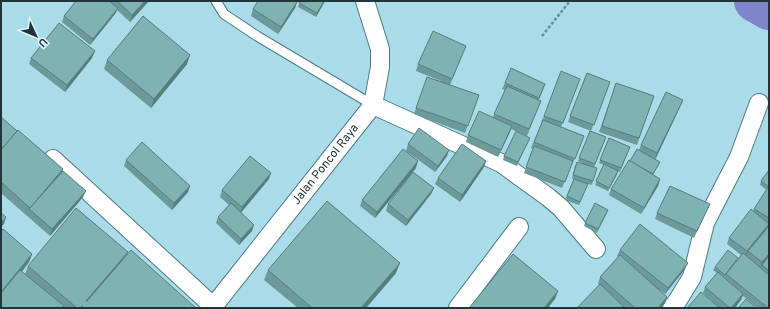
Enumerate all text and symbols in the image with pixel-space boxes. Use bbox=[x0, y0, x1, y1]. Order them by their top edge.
north arrow bbox=[16, 16, 56, 56]
text: U bbox=[35, 35, 50, 50]
street label: Jalan Poncol Raya bbox=[289, 121, 363, 208]

